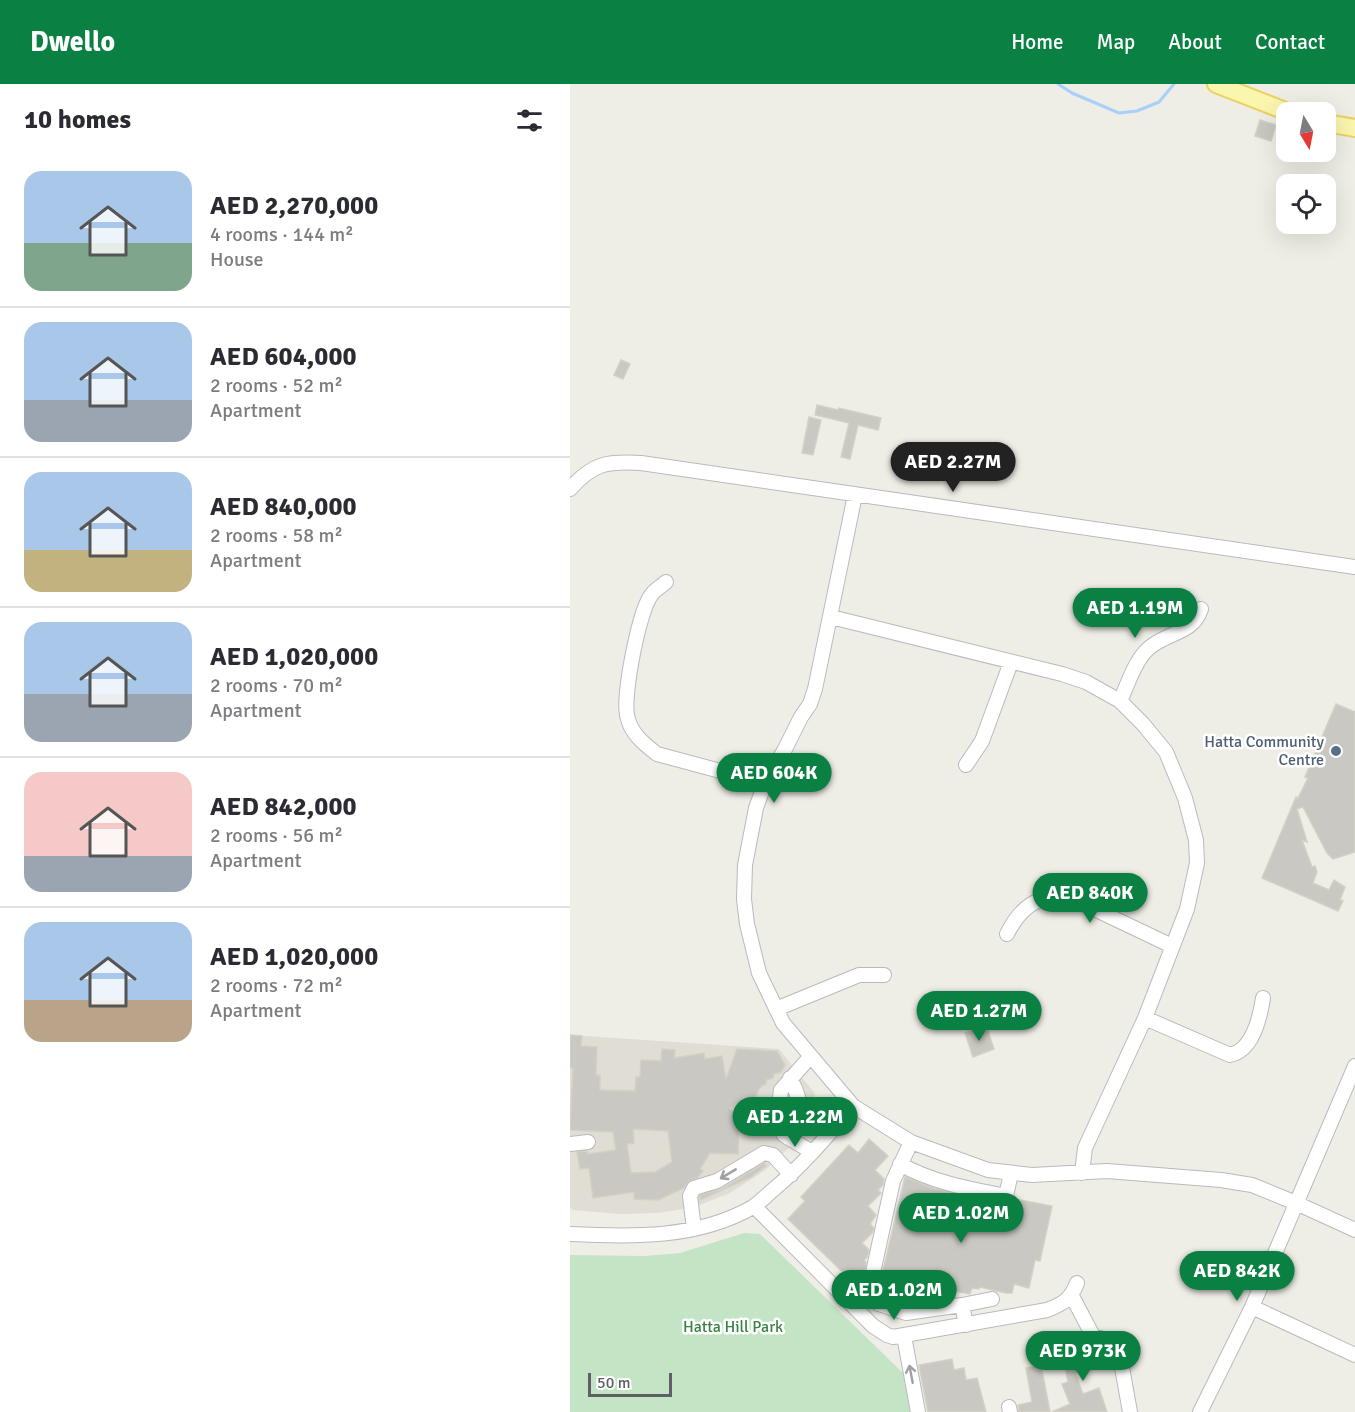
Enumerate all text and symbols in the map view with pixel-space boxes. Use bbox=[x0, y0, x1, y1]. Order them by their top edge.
text: Dwello bbox=[30, 25, 115, 59]
text: Home bbox=[1011, 29, 1064, 55]
text: Map bbox=[1097, 29, 1135, 55]
text: About bbox=[1168, 29, 1222, 55]
text: Contact bbox=[1255, 29, 1325, 55]
north arrow bbox=[1276, 102, 1336, 162]
map controls bbox=[1276, 102, 1336, 234]
text: 10 homes bbox=[24, 104, 131, 136]
icon: filters bbox=[513, 104, 546, 137]
button: locate bbox=[1276, 174, 1336, 234]
text: AED 2,270,000 bbox=[210, 190, 378, 222]
icon: home bbox=[72, 195, 144, 267]
text: 4 rooms · 144 m² bbox=[210, 222, 354, 247]
text: House bbox=[210, 247, 264, 272]
text: AED 604,000 bbox=[210, 341, 356, 373]
icon: home bbox=[72, 346, 144, 418]
text: 2 rooms · 52 m² bbox=[210, 373, 343, 398]
text: Apartment bbox=[210, 398, 302, 423]
pin: AED 2.27M bbox=[884, 442, 1022, 493]
text: AED 2.27M bbox=[905, 449, 1001, 474]
text: AED 840,000 bbox=[210, 491, 356, 523]
icon: home bbox=[72, 496, 144, 568]
text: 2 rooms · 58 m² bbox=[210, 523, 343, 548]
text: Apartment bbox=[210, 548, 302, 573]
pin: AED 1.19M bbox=[1066, 588, 1204, 639]
text: AED 1.19M bbox=[1087, 595, 1183, 620]
text: AED 1,020,000 bbox=[210, 641, 378, 673]
icon: home bbox=[72, 646, 144, 718]
text: 2 rooms · 70 m² bbox=[210, 673, 343, 698]
text: Apartment bbox=[210, 698, 302, 723]
place label: Hatta Community Centre bbox=[1204, 732, 1325, 770]
marker: Hatta Community Centre bbox=[1329, 744, 1343, 758]
pin: AED 604K bbox=[712, 753, 836, 804]
text: AED 604K bbox=[731, 760, 817, 785]
text: AED 842,000 bbox=[210, 791, 356, 823]
icon: home bbox=[72, 796, 144, 868]
text: 2 rooms · 56 m² bbox=[210, 823, 343, 848]
text: Apartment bbox=[210, 848, 302, 873]
pin: AED 840K bbox=[1028, 873, 1152, 924]
text: AED 840K bbox=[1047, 880, 1133, 905]
text: AED 1,020,000 bbox=[210, 941, 378, 973]
icon: home bbox=[72, 946, 144, 1018]
text: 2 rooms · 72 m² bbox=[210, 973, 343, 998]
pin: AED 1.27M bbox=[910, 991, 1048, 1042]
text: Apartment bbox=[210, 998, 302, 1023]
text: AED 1.27M bbox=[931, 998, 1027, 1023]
pin: AED 1.22M bbox=[726, 1097, 864, 1148]
text: AED 1.22M bbox=[747, 1104, 843, 1129]
one-way arrow bbox=[720, 1169, 737, 1181]
pin: AED 1.02M bbox=[892, 1193, 1030, 1244]
text: AED 1.02M bbox=[913, 1200, 1009, 1225]
pin: AED 842K bbox=[1175, 1251, 1299, 1302]
text: AED 842K bbox=[1194, 1258, 1280, 1283]
pin: AED 1.02M bbox=[825, 1270, 963, 1321]
text: AED 1.02M bbox=[846, 1277, 942, 1302]
park label: Hatta Hill Park bbox=[683, 1317, 783, 1337]
pin: AED 973K bbox=[1021, 1331, 1145, 1382]
text: AED 973K bbox=[1040, 1338, 1126, 1363]
one-way arrow bbox=[905, 1365, 916, 1384]
scale bar bbox=[588, 1370, 672, 1398]
text: 50 m bbox=[597, 1373, 631, 1393]

